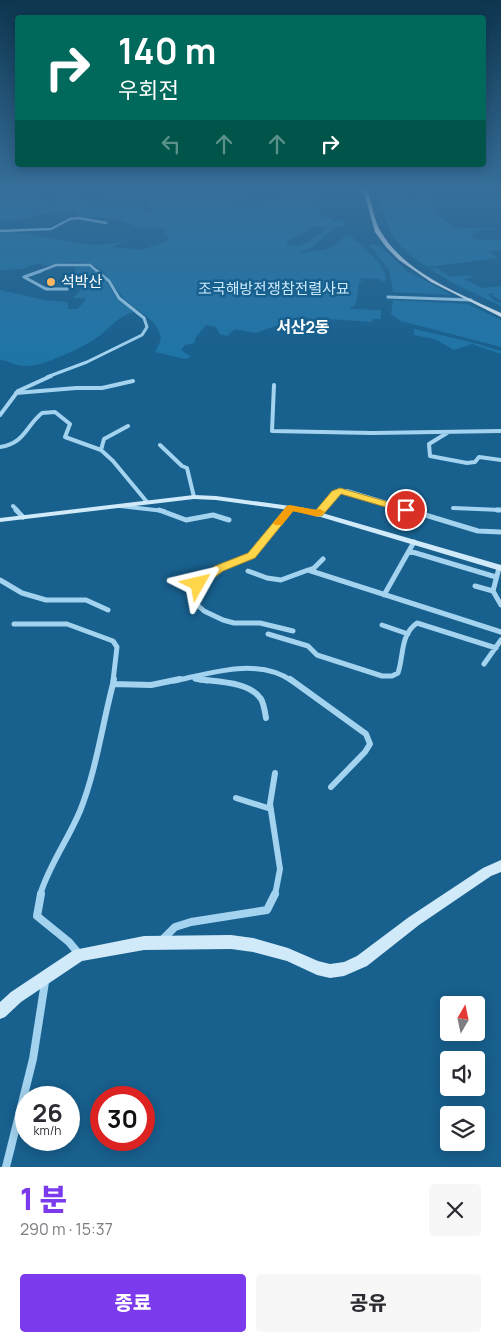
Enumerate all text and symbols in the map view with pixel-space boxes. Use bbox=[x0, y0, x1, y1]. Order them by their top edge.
text: 140 m bbox=[118, 27, 216, 75]
icon: right bbox=[35, 35, 100, 100]
text: 우회전 bbox=[118, 75, 179, 105]
icon: left bbox=[157, 130, 185, 158]
icon: ahead bbox=[210, 130, 238, 158]
icon: ahead bbox=[263, 130, 291, 158]
icon: right bbox=[316, 130, 344, 158]
place label: 석박산 bbox=[61, 271, 103, 292]
marker: 석박산 bbox=[45, 276, 57, 288]
park label: 조국해방전쟁참전렬사묘 bbox=[198, 278, 350, 299]
district label: 서산2동 bbox=[276, 316, 330, 338]
pin bbox=[385, 489, 427, 531]
icon: arrive bbox=[392, 496, 420, 524]
position arrow bbox=[171, 557, 223, 609]
north arrow bbox=[440, 996, 485, 1041]
map controls bbox=[440, 996, 485, 1151]
button: sound bbox=[440, 1051, 485, 1096]
speed limit sign: 30 bbox=[90, 1086, 155, 1151]
text: 26 bbox=[32, 1095, 63, 1130]
button: layers bbox=[440, 1106, 485, 1151]
text: km/h bbox=[34, 1122, 61, 1139]
text: 1 분 bbox=[20, 1178, 67, 1219]
button: close bbox=[429, 1184, 481, 1236]
text: 290 m · 15:37 bbox=[20, 1218, 113, 1240]
button: 종료 bbox=[20, 1274, 246, 1332]
button: 공유 bbox=[256, 1274, 481, 1332]

